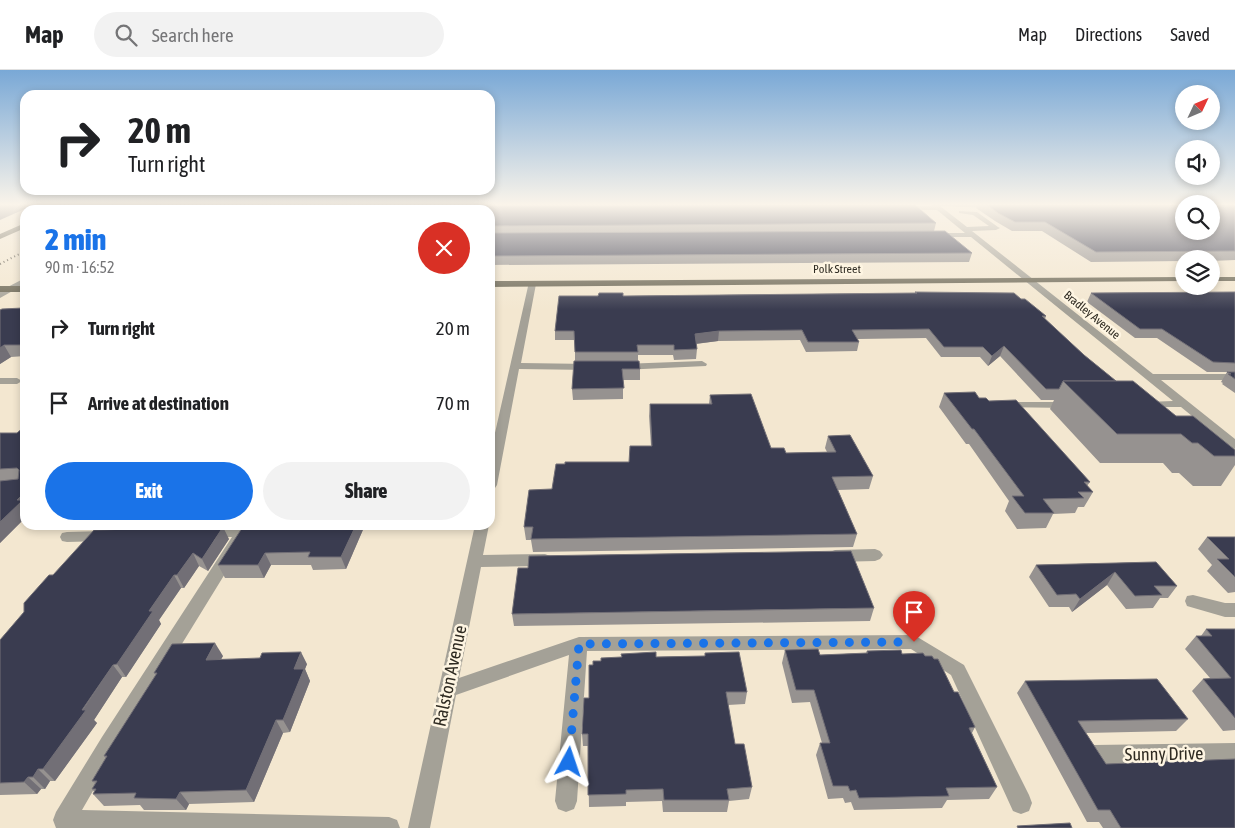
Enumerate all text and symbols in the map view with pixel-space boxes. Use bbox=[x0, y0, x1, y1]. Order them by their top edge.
search box bbox=[94, 12, 444, 57]
text: Map bbox=[25, 21, 64, 48]
icon: search bbox=[112, 21, 140, 49]
text: Search here bbox=[152, 24, 234, 46]
text: Map bbox=[1018, 24, 1047, 45]
text: Directions bbox=[1075, 24, 1142, 45]
text: Saved bbox=[1170, 24, 1210, 45]
north arrow bbox=[1175, 85, 1220, 130]
map controls bbox=[1175, 85, 1220, 295]
icon: right bbox=[45, 110, 110, 175]
text: 20 m bbox=[128, 110, 191, 150]
button: sound bbox=[1175, 140, 1220, 185]
text: Turn right bbox=[128, 151, 205, 177]
button: search bbox=[1175, 195, 1220, 240]
text: 2 min bbox=[45, 222, 106, 256]
button: close bbox=[418, 222, 470, 274]
button: layers bbox=[1175, 250, 1220, 295]
text: 90 m · 16:52 bbox=[45, 258, 115, 276]
street label: Polk Street bbox=[813, 262, 861, 276]
street label: Bradley Avenue bbox=[1061, 288, 1123, 342]
icon: right bbox=[45, 314, 73, 342]
text: Turn right bbox=[88, 317, 155, 339]
text: 20 m bbox=[436, 317, 470, 339]
icon: arrive bbox=[45, 389, 73, 417]
text: Arrive at destination bbox=[88, 392, 229, 414]
text: 70 m bbox=[436, 392, 470, 414]
button: Exit bbox=[45, 462, 253, 520]
button: Share bbox=[263, 462, 470, 520]
pin bbox=[893, 591, 935, 642]
icon: arrive bbox=[900, 598, 928, 626]
street label: Ralston Avenue bbox=[429, 623, 470, 728]
position arrow bbox=[542, 735, 594, 787]
street label: Sunny Drive bbox=[1125, 742, 1203, 765]

